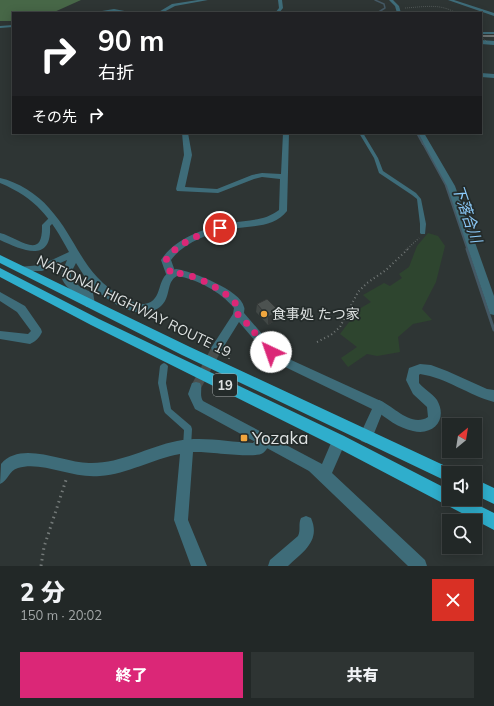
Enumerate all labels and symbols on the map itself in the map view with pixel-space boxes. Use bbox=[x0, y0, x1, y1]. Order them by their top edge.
water label: 下落合川 bbox=[449, 182, 487, 247]
pin bbox=[203, 211, 237, 245]
street label: NATIONAL HIGHWAY ROUTE 19 bbox=[34, 251, 234, 361]
place label: 食事処 たつ家 bbox=[272, 305, 360, 323]
marker: 食事処 たつ家 bbox=[259, 309, 269, 319]
position arrow bbox=[250, 331, 292, 373]
road number: 19 bbox=[213, 374, 237, 396]
north arrow bbox=[442, 418, 482, 458]
place label: Yozaka bbox=[251, 427, 308, 448]
marker: Yozaka bbox=[239, 433, 249, 443]

